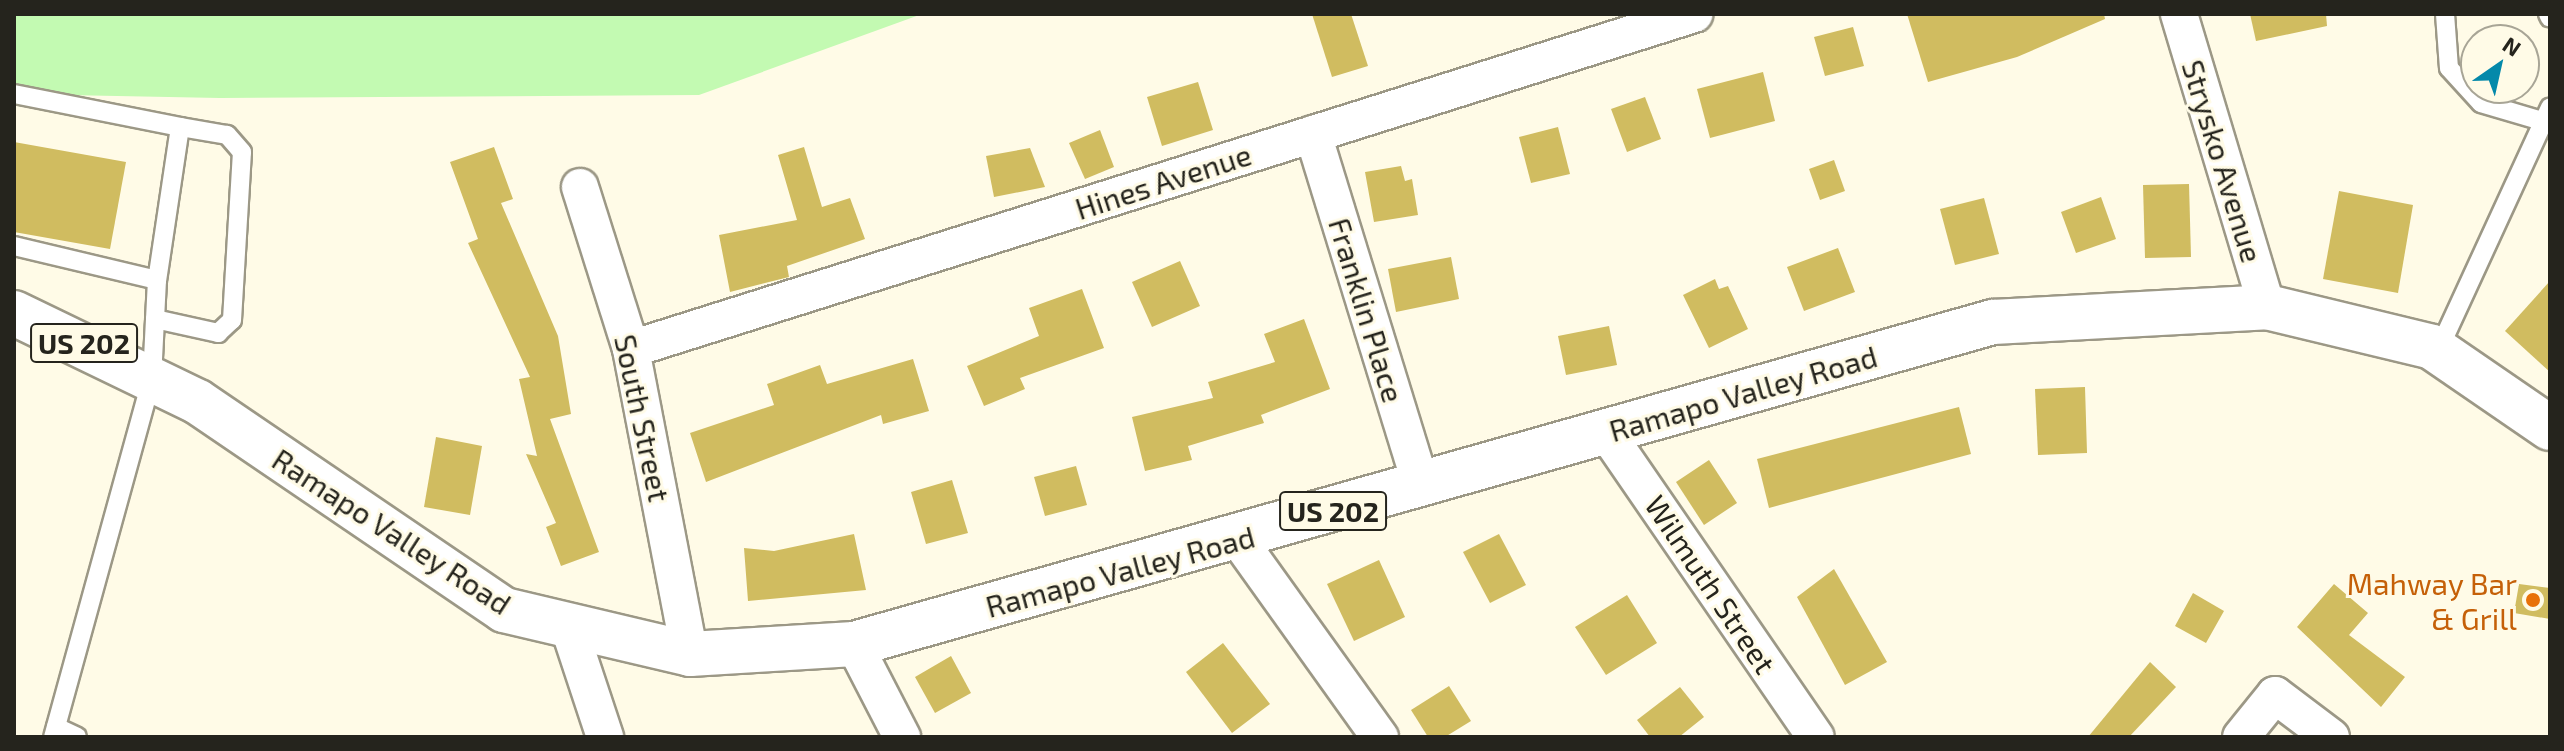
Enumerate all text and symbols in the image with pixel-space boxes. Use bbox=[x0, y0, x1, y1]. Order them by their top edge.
north arrow bbox=[2460, 24, 2540, 104]
text: N bbox=[2498, 31, 2526, 61]
street label: Strysko Avenue bbox=[2175, 55, 2271, 267]
street label: Hines Avenue bbox=[1070, 136, 1256, 226]
street label: Franklin Place bbox=[1322, 213, 1412, 407]
road number: US 202 bbox=[30, 319, 138, 367]
street label: South Street bbox=[608, 331, 678, 505]
street label: Ramapo Valley Road bbox=[1604, 337, 1882, 449]
street label: Ramapo Valley Road bbox=[266, 440, 518, 622]
road number: US 202 bbox=[1279, 487, 1387, 535]
street label: Wilmuth Street bbox=[1638, 488, 1784, 680]
street label: Ramapo Valley Road bbox=[981, 518, 1259, 624]
place label: Mahway Bar & Grill bbox=[2346, 565, 2517, 636]
marker: Mahway Bar & Grill bbox=[2524, 591, 2542, 609]

